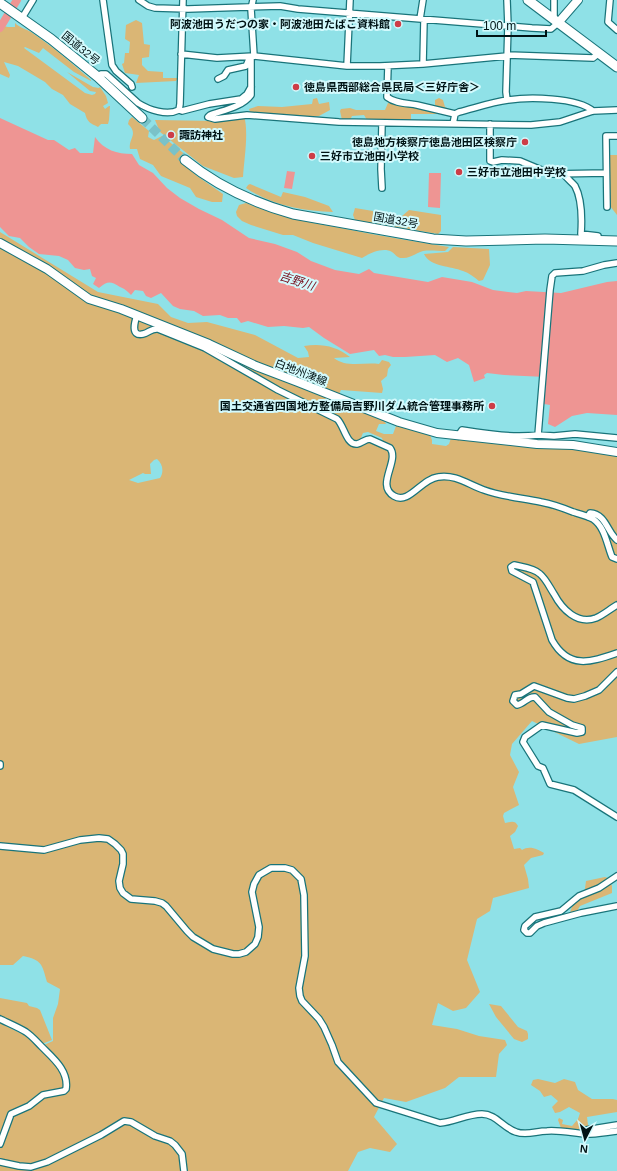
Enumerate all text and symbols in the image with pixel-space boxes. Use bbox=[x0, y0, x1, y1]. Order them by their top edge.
scale bar bbox=[477, 12, 546, 38]
place label: 阿波池田うだつの家・阿波池田たばこ資料館 bbox=[170, 18, 390, 30]
marker: 阿波池田うだつの家・阿波池田たばこ資料館 bbox=[393, 19, 403, 29]
text: 100 m bbox=[483, 19, 516, 33]
street label: 国道32号 bbox=[60, 29, 102, 67]
place label: 徳島県西部総合県民局＜三好庁舎＞ bbox=[304, 81, 480, 93]
marker: 徳島県西部総合県民局＜三好庁舎＞ bbox=[291, 82, 301, 92]
place label: 諏訪神社 bbox=[179, 129, 223, 141]
marker: 諏訪神社 bbox=[166, 130, 176, 140]
place label: 徳島地方検察庁徳島池田区検察庁 bbox=[352, 136, 517, 148]
marker: 徳島地方検察庁徳島池田区検察庁 bbox=[520, 137, 530, 147]
place label: 三好市立池田小学校 bbox=[320, 150, 419, 162]
marker: 三好市立池田小学校 bbox=[307, 151, 317, 161]
place label: 三好市立池田中学校 bbox=[467, 166, 566, 178]
marker: 三好市立池田中学校 bbox=[454, 167, 464, 177]
street label: 国道32号 bbox=[373, 210, 419, 230]
water label: 吉野川 bbox=[278, 269, 318, 294]
street label: 白地州津線 bbox=[273, 357, 329, 387]
place label: 国土交通省四国地方整備局吉野川ダム統合管理事務所 bbox=[220, 400, 484, 412]
marker: 国土交通省四国地方整備局吉野川ダム統合管理事務所 bbox=[487, 401, 497, 411]
north arrow bbox=[565, 1119, 605, 1159]
text: N bbox=[579, 1143, 589, 1155]

